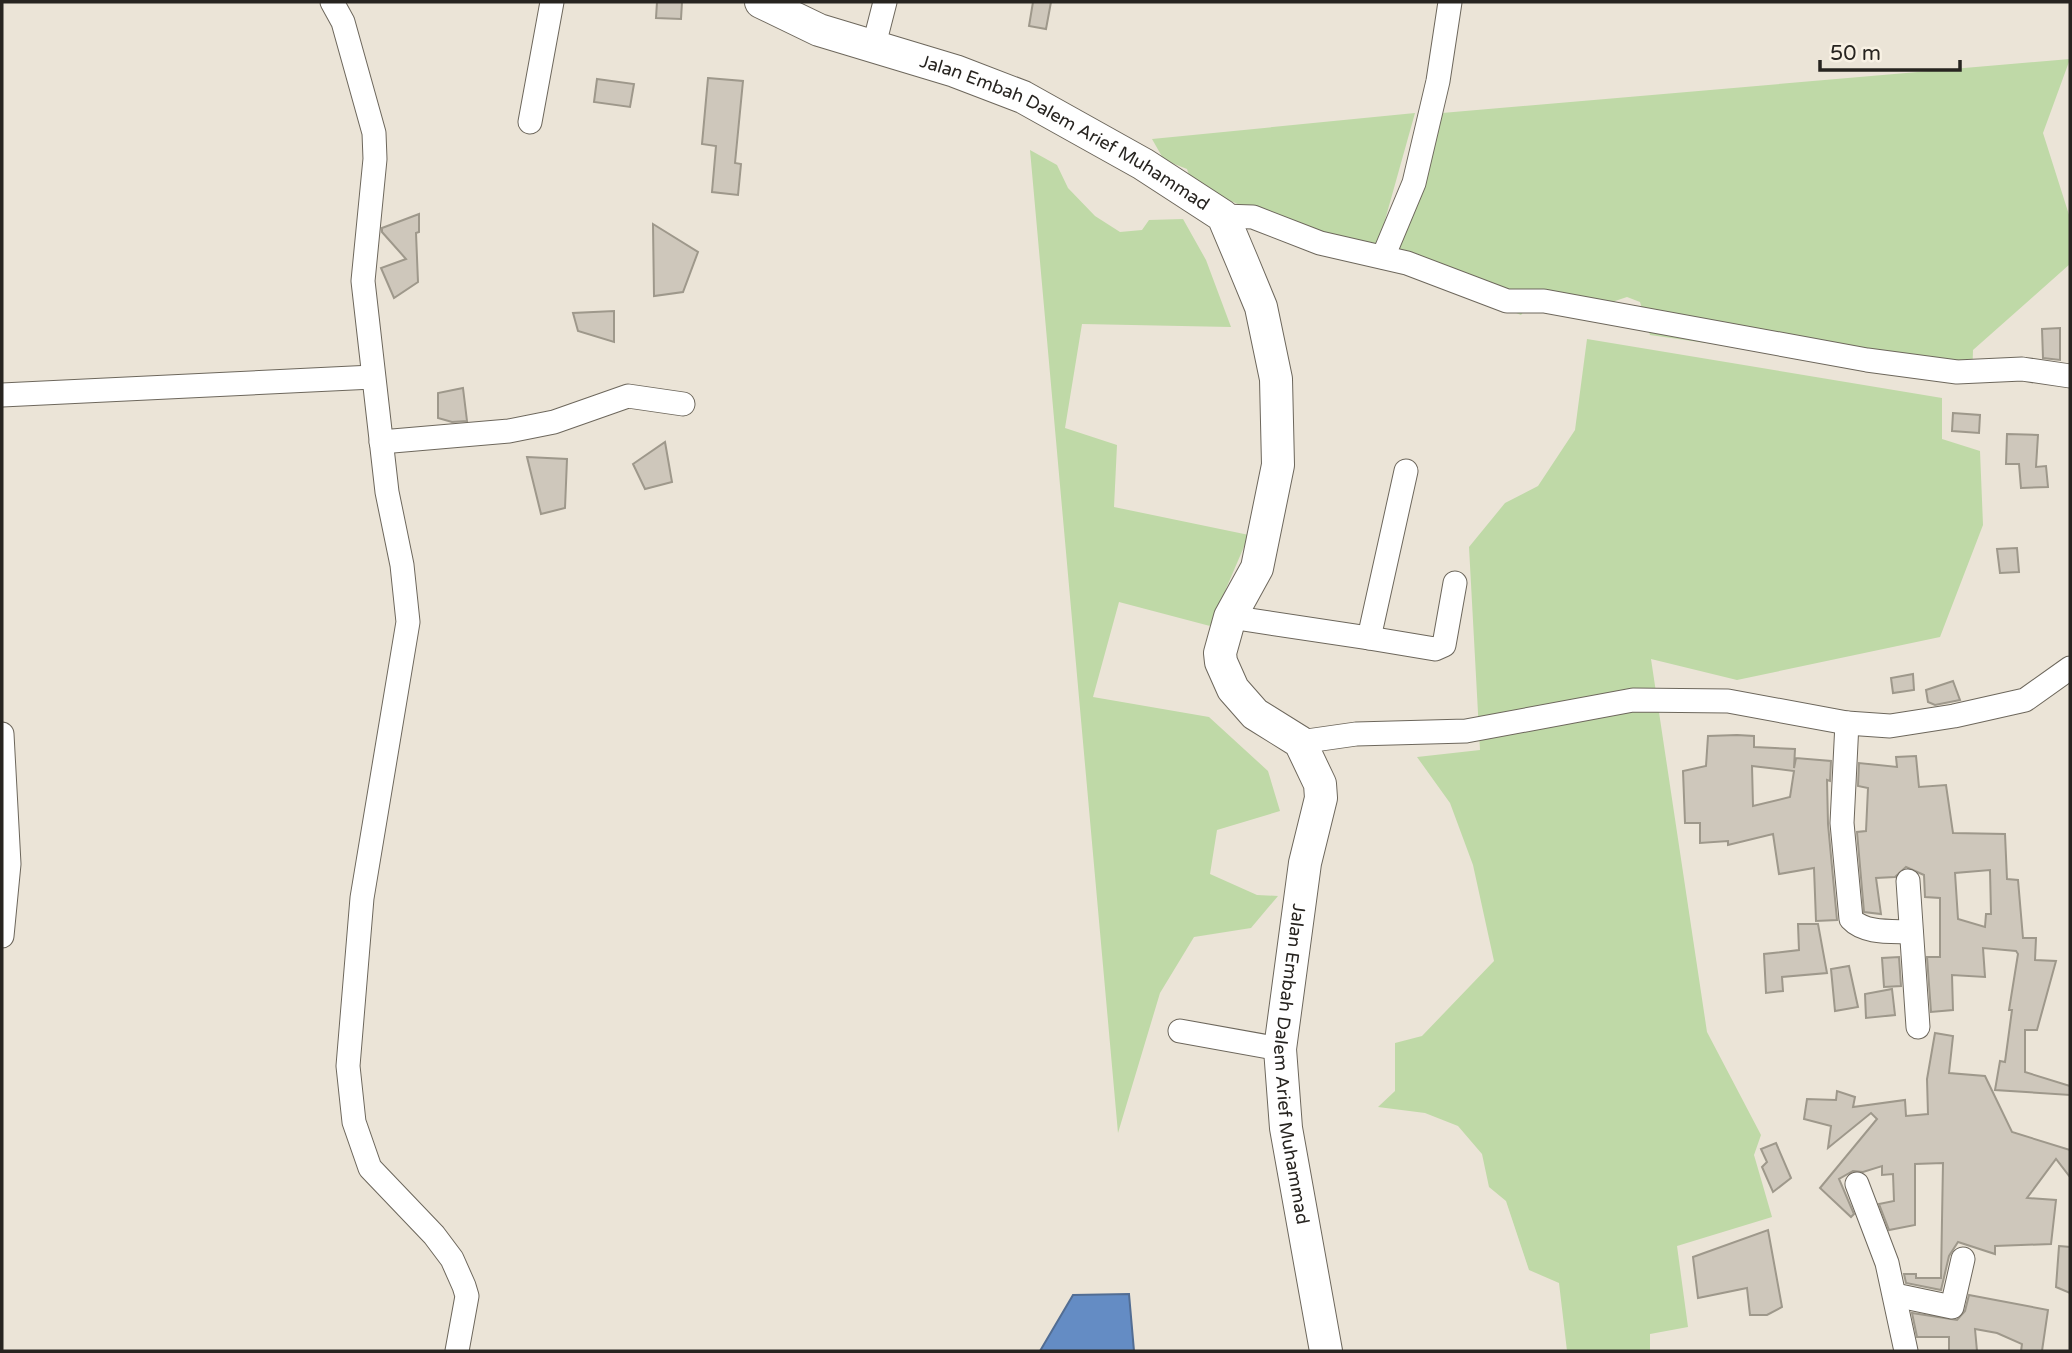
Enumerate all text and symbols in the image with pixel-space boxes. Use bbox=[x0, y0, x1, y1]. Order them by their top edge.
scale bar bbox=[1820, 28, 1960, 72]
text: 50 m bbox=[1830, 41, 1881, 66]
street label: Jalan Embah Dalem Arief Muhammad bbox=[917, 50, 1214, 215]
street label: Jalan Embah Dalem Arief Muhammad bbox=[1269, 902, 1314, 1226]

